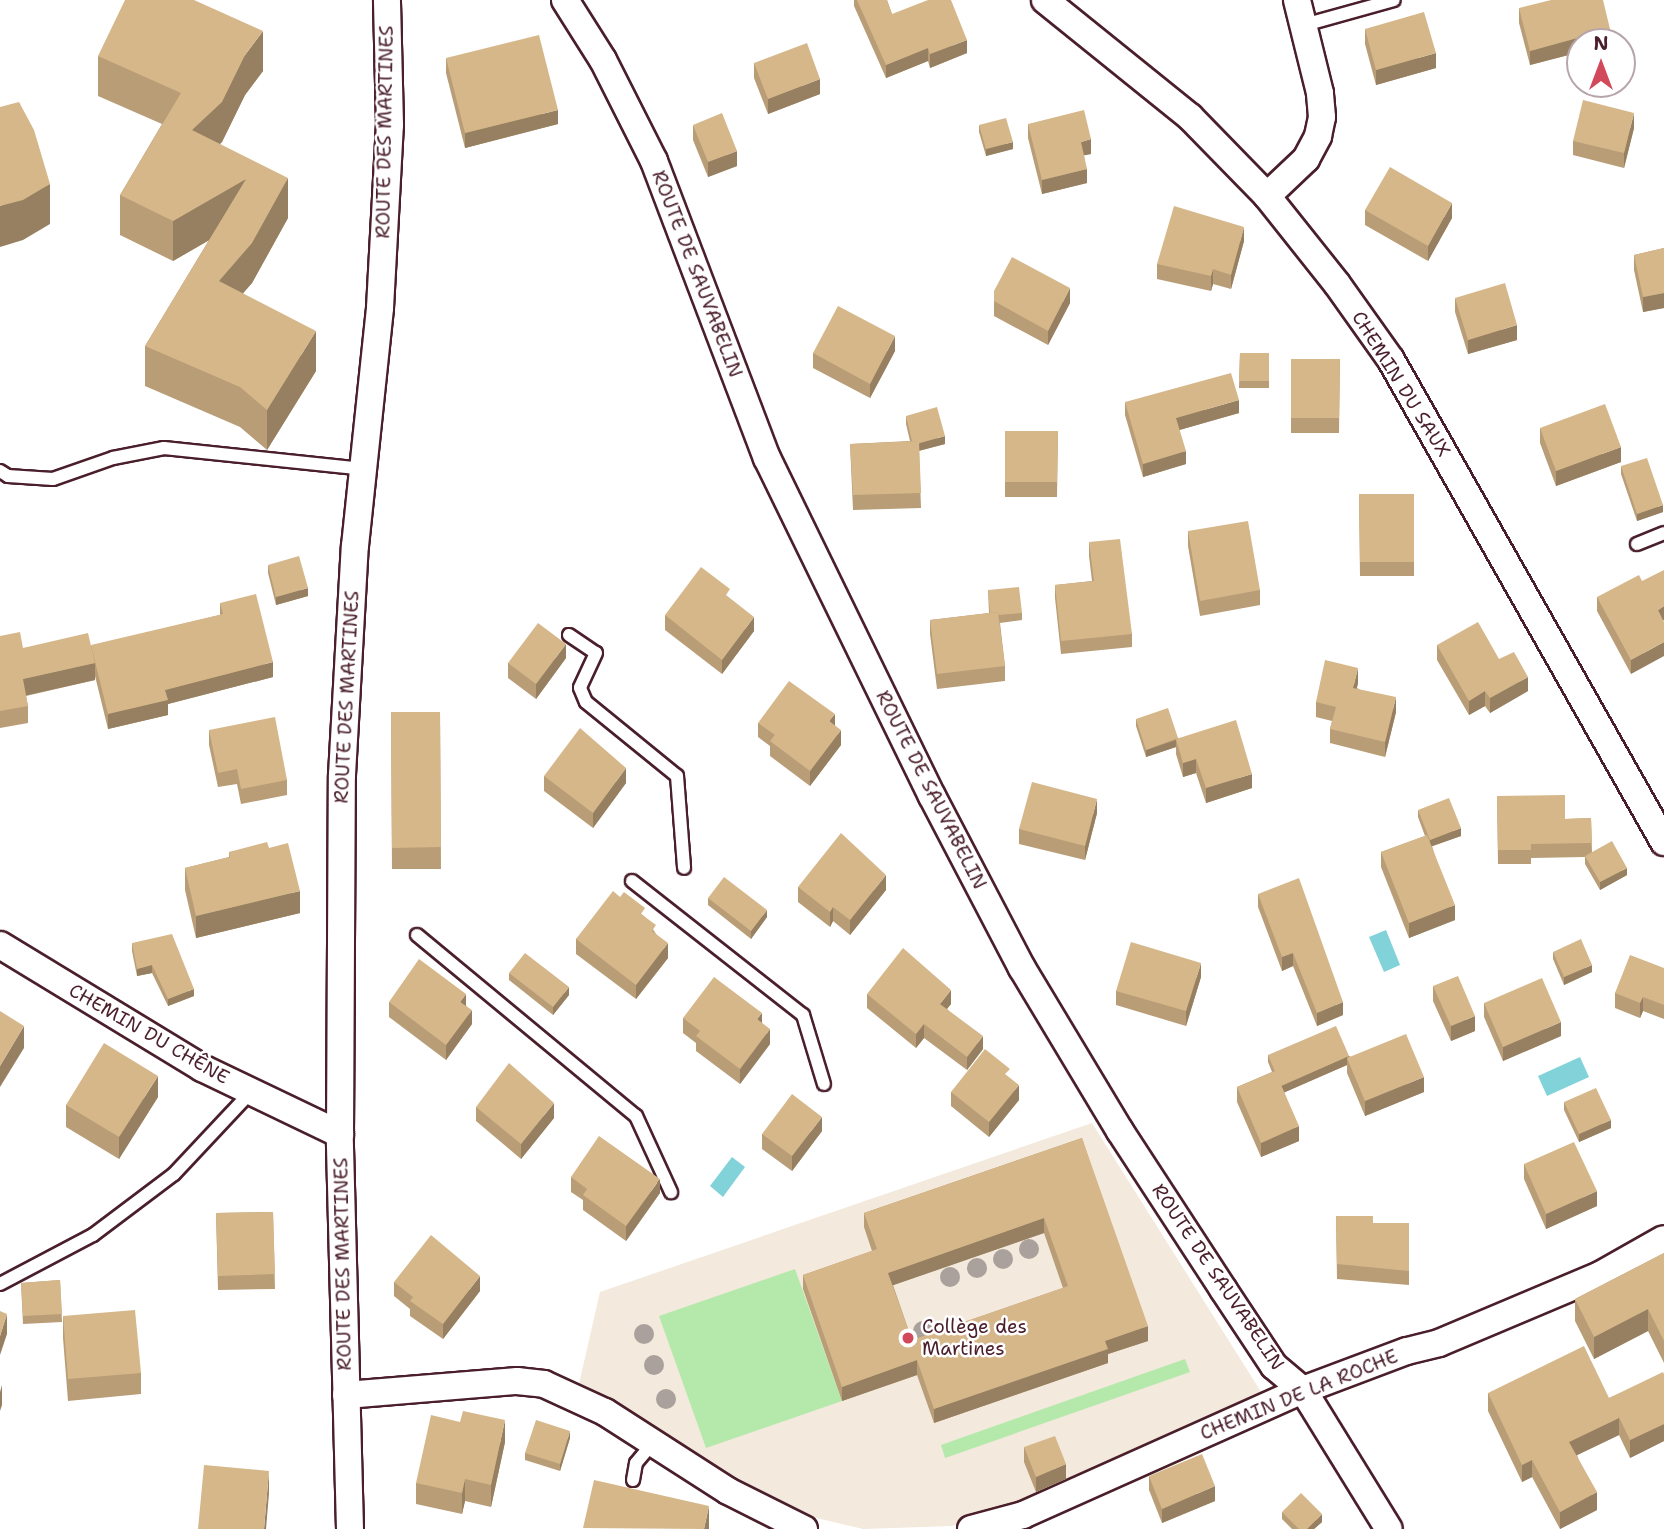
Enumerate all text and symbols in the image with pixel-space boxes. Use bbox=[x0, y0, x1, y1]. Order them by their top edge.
street label: ROUTE DES MARTINES bbox=[372, 25, 398, 239]
north arrow bbox=[1566, 28, 1636, 98]
text: N bbox=[1593, 31, 1609, 56]
street label: ROUTE DE SAUVABELIN bbox=[647, 167, 747, 381]
street label: CHEMIN DU SAUX bbox=[1347, 307, 1455, 461]
street label: ROUTE DES MARTINES bbox=[330, 590, 364, 804]
street label: ROUTE DE SAUVABELIN bbox=[871, 687, 991, 893]
street label: CHEMIN DU CHÊNE bbox=[65, 979, 233, 1089]
street label: ROUTE DES MARTINES bbox=[330, 1157, 356, 1371]
street label: ROUTE DE SAUVABELIN bbox=[1147, 1180, 1289, 1374]
place label: Collège des Martines bbox=[922, 1316, 1027, 1360]
marker: Collège des Martines bbox=[900, 1330, 916, 1346]
street label: CHEMIN DE LA ROCHE bbox=[1197, 1345, 1401, 1445]

